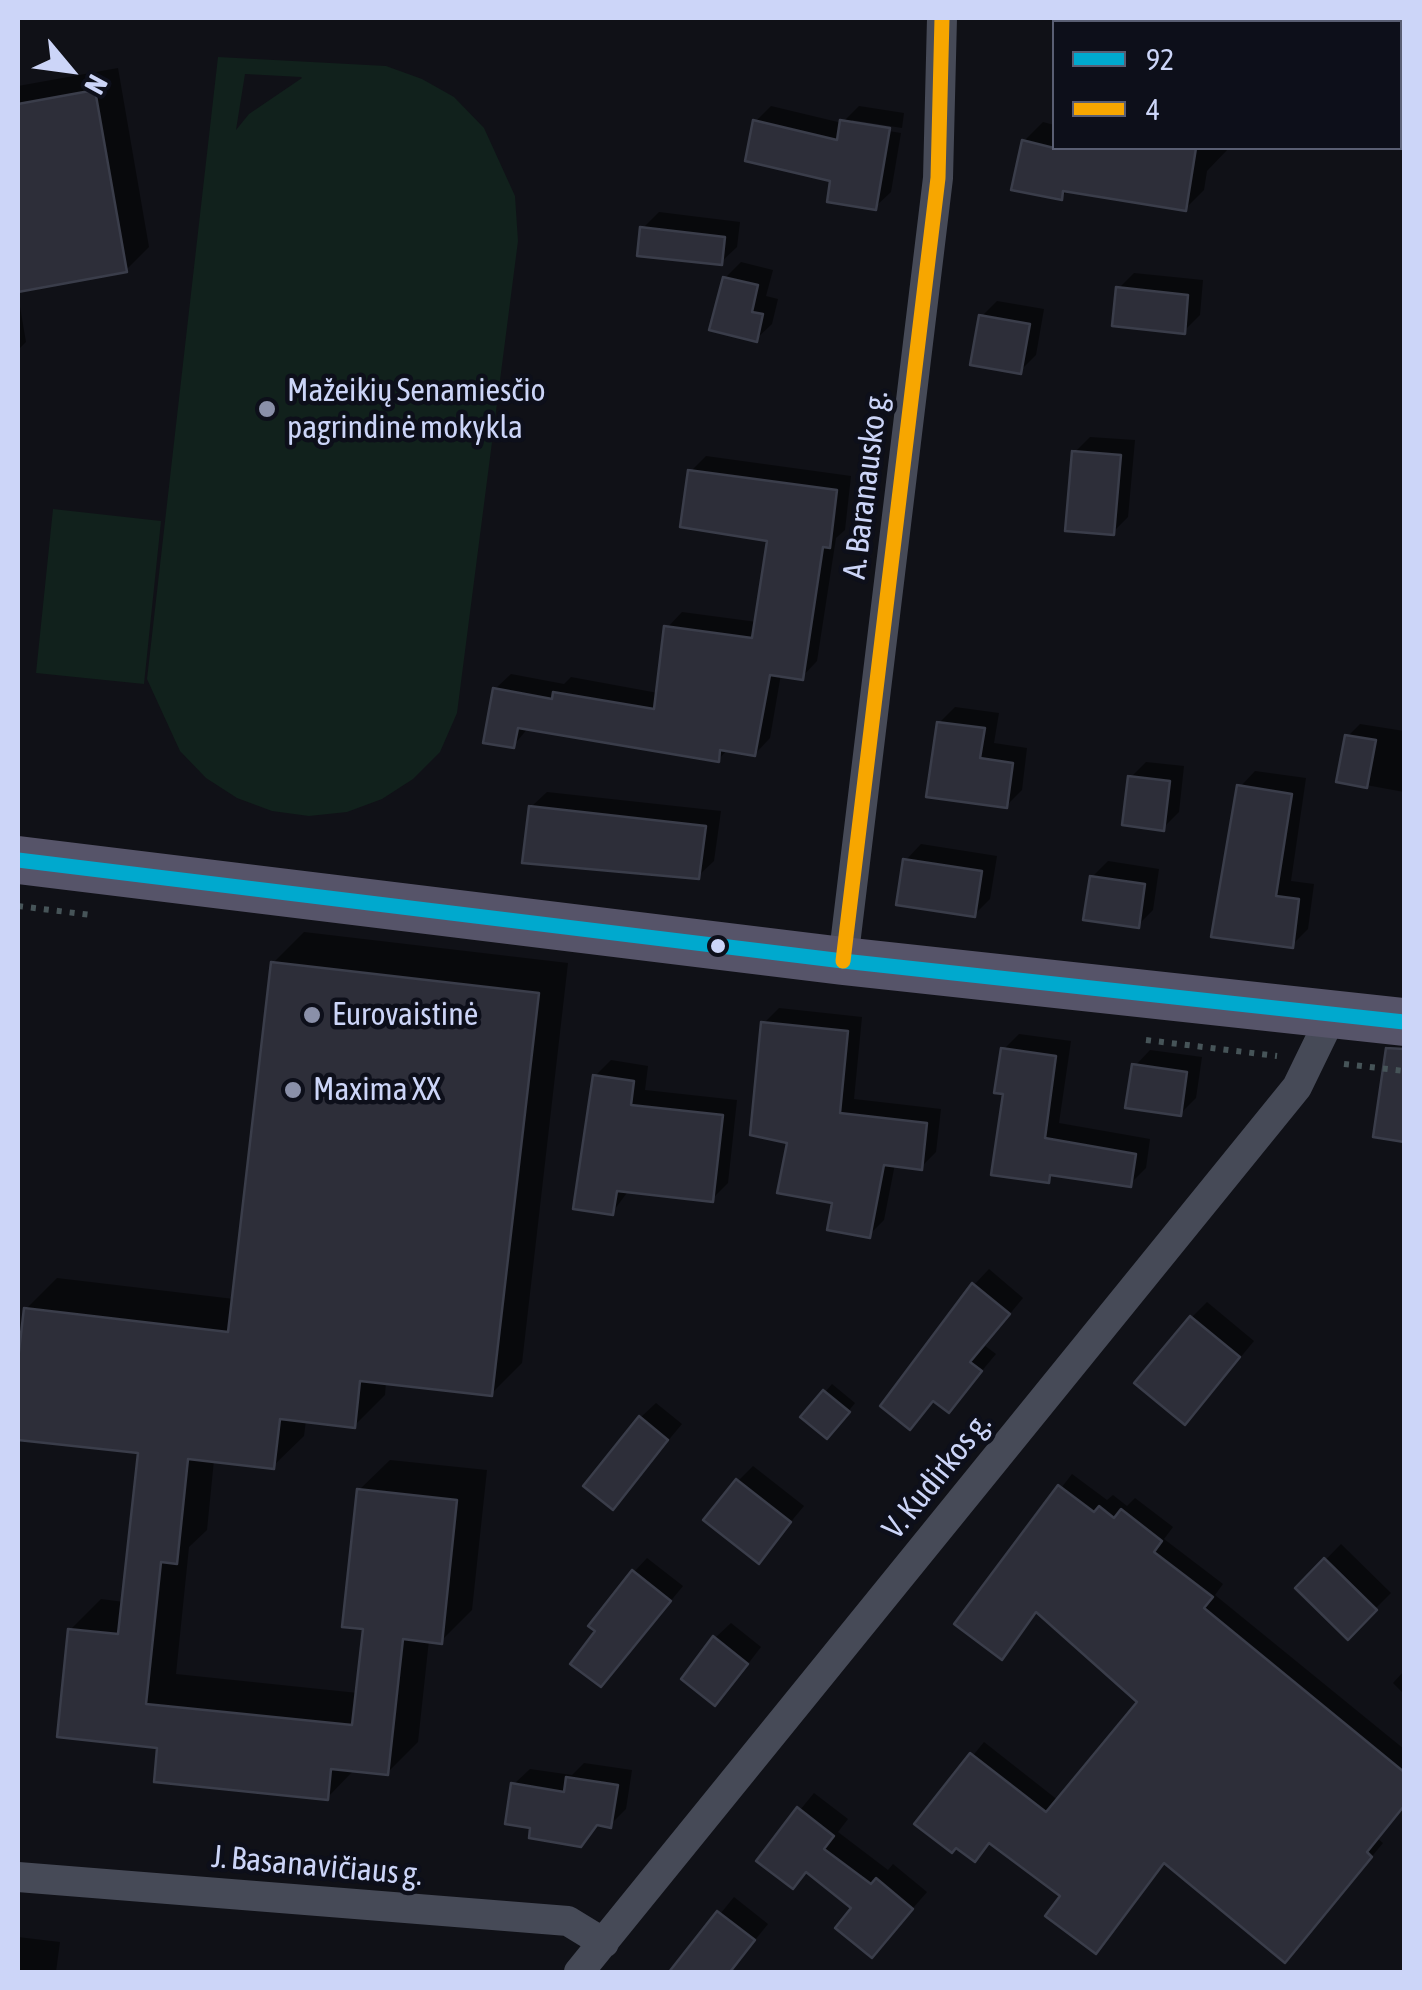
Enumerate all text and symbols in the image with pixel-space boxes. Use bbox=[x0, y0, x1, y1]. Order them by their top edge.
north arrow bbox=[20, 20, 120, 120]
legend bbox=[1052, 20, 1402, 150]
text: 92 bbox=[1146, 42, 1174, 76]
text: N bbox=[78, 70, 114, 100]
text: 4 bbox=[1146, 92, 1160, 126]
place label: Mažeikių Senamiesčio pagrindinė mokykla bbox=[287, 372, 546, 447]
street label: A. Baranausko g. bbox=[835, 389, 897, 581]
marker: Mažeikių Senamiesčio pagrindinė mokykla bbox=[256, 398, 278, 420]
unlabelled marker bbox=[708, 936, 728, 956]
place label: Eurovaistinė bbox=[332, 996, 478, 1034]
marker: Eurovaistinė bbox=[301, 1004, 323, 1026]
place label: Maxima XX bbox=[313, 1071, 441, 1109]
marker: Maxima XX bbox=[282, 1079, 304, 1101]
street label: V. Kudirkos g. bbox=[875, 1405, 999, 1547]
street label: J. Basanavičiaus g. bbox=[210, 1838, 424, 1894]

